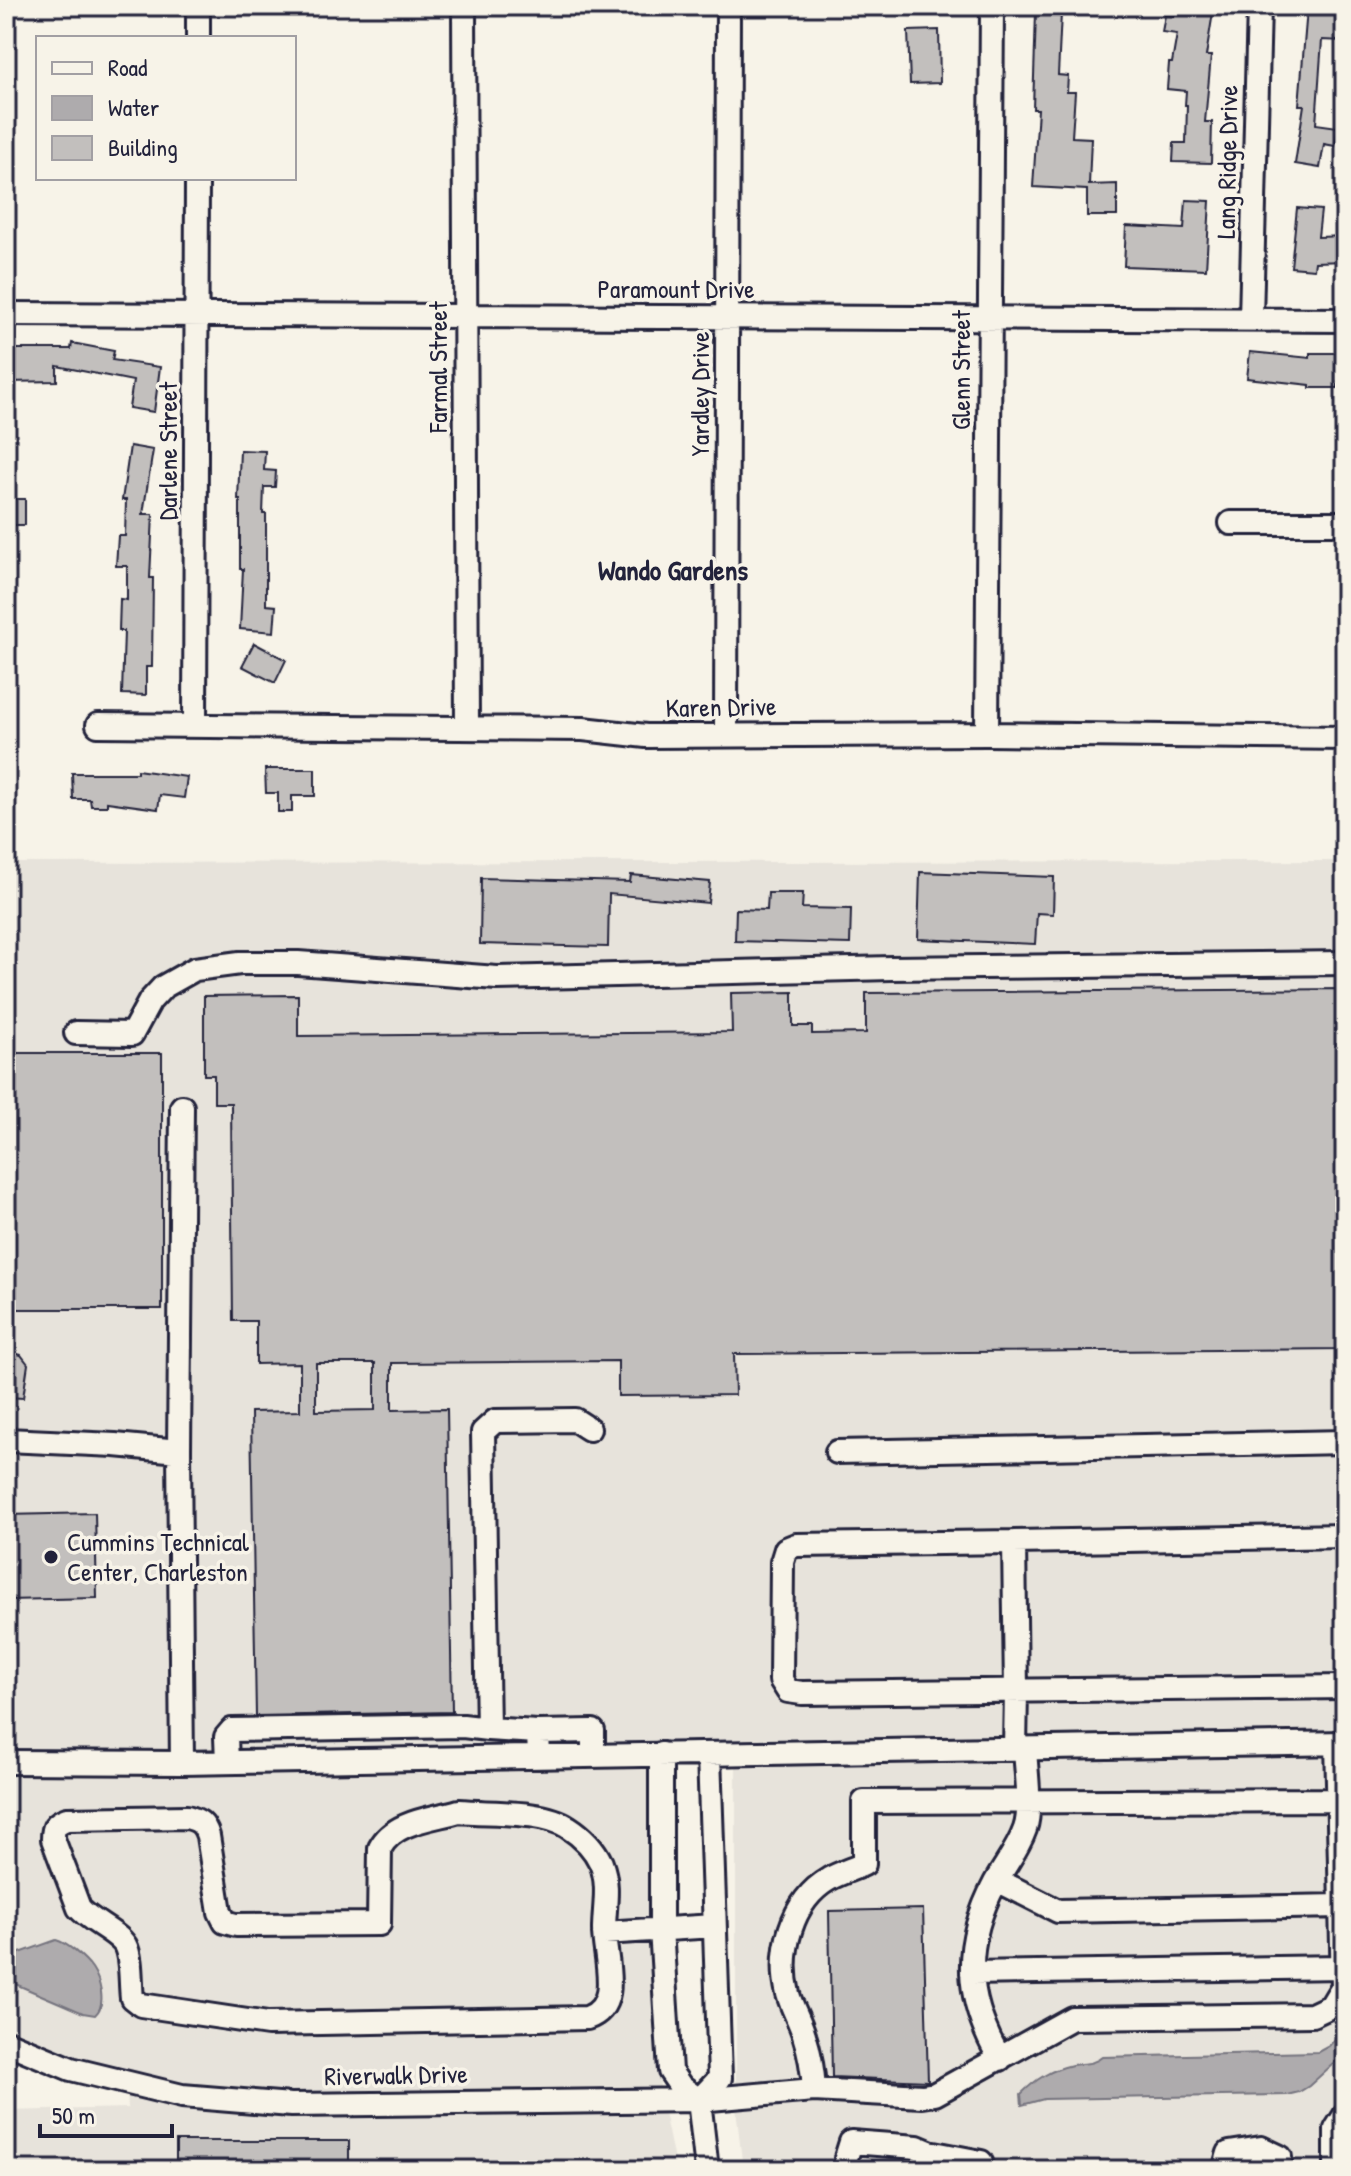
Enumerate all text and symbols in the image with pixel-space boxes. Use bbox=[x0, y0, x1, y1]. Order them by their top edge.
legend bbox=[36, 36, 296, 180]
text: Road bbox=[108, 51, 147, 83]
street label: Lang Ridge Drive bbox=[1208, 85, 1245, 239]
text: Water bbox=[108, 91, 159, 123]
text: Building bbox=[108, 131, 178, 163]
street label: Paramount Drive bbox=[597, 271, 755, 306]
street label: Farmal Street bbox=[420, 300, 455, 434]
street label: Glenn Street bbox=[943, 309, 978, 430]
street label: Yardley Drive bbox=[682, 331, 717, 457]
street label: Darlene Street bbox=[150, 381, 185, 520]
district label: Wando Gardens bbox=[598, 551, 748, 589]
street label: Karen Drive bbox=[665, 688, 777, 725]
place label: Cummins Technical Center, Charleston bbox=[67, 1524, 249, 1589]
marker: Cummins Technical Center, Charleston bbox=[42, 1548, 60, 1566]
street label: Riverwalk Drive bbox=[324, 2056, 468, 2093]
scale bar bbox=[40, 2088, 172, 2138]
text: 50 m bbox=[52, 2099, 95, 2131]

